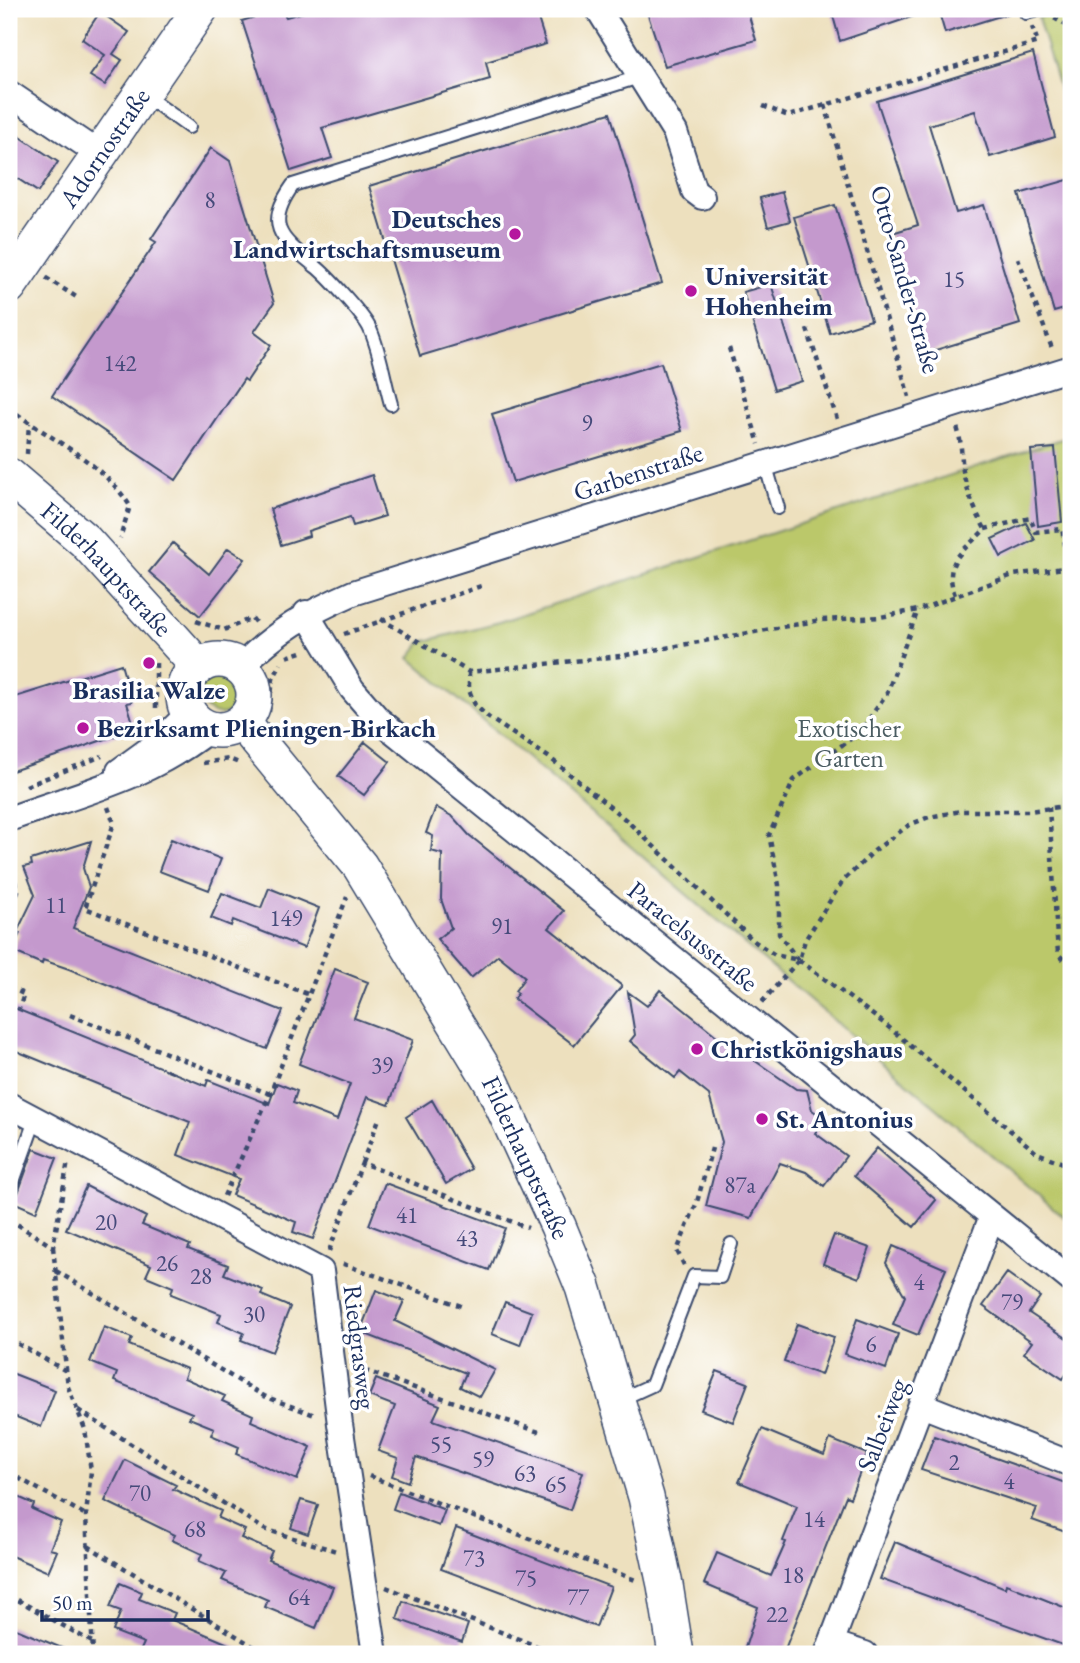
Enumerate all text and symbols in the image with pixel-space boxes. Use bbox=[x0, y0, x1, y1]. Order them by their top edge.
street label: Adornostraße bbox=[51, 81, 158, 215]
street label: Otto-Sander-Straße bbox=[863, 181, 949, 377]
house number: 8 bbox=[204, 185, 216, 215]
place label: Deutsches Landwirtschaftsmuseum bbox=[233, 202, 501, 266]
marker: Deutsches Landwirtschaftsmuseum bbox=[507, 226, 523, 242]
place label: Universität Hohenheim bbox=[705, 259, 833, 323]
house number: 15 bbox=[943, 264, 965, 294]
marker: Universität Hohenheim bbox=[683, 283, 699, 299]
house number: 142 bbox=[103, 348, 137, 378]
house number: 9 bbox=[581, 408, 593, 438]
street label: Garbenstraße bbox=[569, 435, 707, 509]
street label: Filderhauptstraße bbox=[34, 494, 180, 644]
marker: Brasilia Walze bbox=[141, 655, 157, 671]
place label: Brasilia Walze bbox=[73, 673, 226, 707]
place label: Bezirksamt Plieningen‐Birkach bbox=[97, 711, 436, 745]
park label: Exotischer Garten bbox=[797, 711, 901, 775]
marker: Bezirksamt Plieningen‐Birkach bbox=[75, 720, 91, 736]
street label: Paracelsusstraße bbox=[621, 873, 765, 999]
house number: 11 bbox=[45, 890, 67, 920]
house number: 149 bbox=[269, 903, 303, 933]
house number: 91 bbox=[491, 911, 513, 941]
place label: Christkönigshaus bbox=[711, 1032, 903, 1066]
marker: Christkönigshaus bbox=[689, 1041, 705, 1057]
house number: 39 bbox=[371, 1050, 393, 1080]
street label: Filderhauptstraße bbox=[474, 1070, 578, 1244]
place label: St. Antonius bbox=[776, 1102, 913, 1136]
marker: St. Antonius bbox=[754, 1111, 770, 1127]
house number: 87a bbox=[724, 1170, 756, 1200]
house number: 41 bbox=[396, 1200, 418, 1230]
house number: 20 bbox=[95, 1207, 117, 1237]
house number: 43 bbox=[456, 1223, 478, 1253]
house number: 26 bbox=[156, 1248, 178, 1278]
house number: 28 bbox=[190, 1261, 212, 1291]
house number: 4 bbox=[913, 1267, 925, 1297]
street label: Riedgrasweg bbox=[335, 1283, 385, 1412]
house number: 79 bbox=[1001, 1287, 1023, 1317]
house number: 30 bbox=[243, 1299, 265, 1329]
house number: 6 bbox=[865, 1329, 877, 1359]
street label: Salbeiweg bbox=[849, 1373, 916, 1476]
house number: 55 bbox=[430, 1429, 452, 1459]
house number: 59 bbox=[472, 1444, 494, 1474]
house number: 2 bbox=[948, 1447, 960, 1477]
house number: 63 bbox=[514, 1458, 536, 1488]
house number: 4 bbox=[1003, 1466, 1015, 1496]
house number: 65 bbox=[545, 1469, 567, 1499]
house number: 70 bbox=[129, 1478, 151, 1508]
house number: 14 bbox=[803, 1504, 826, 1534]
house number: 68 bbox=[184, 1514, 206, 1544]
house number: 73 bbox=[463, 1543, 485, 1573]
house number: 18 bbox=[782, 1560, 804, 1590]
house number: 75 bbox=[515, 1563, 537, 1593]
scale bar bbox=[42, 1579, 208, 1623]
house number: 64 bbox=[288, 1582, 311, 1612]
house number: 77 bbox=[567, 1582, 590, 1612]
text: 50 m bbox=[52, 1589, 93, 1616]
house number: 22 bbox=[766, 1599, 788, 1629]

